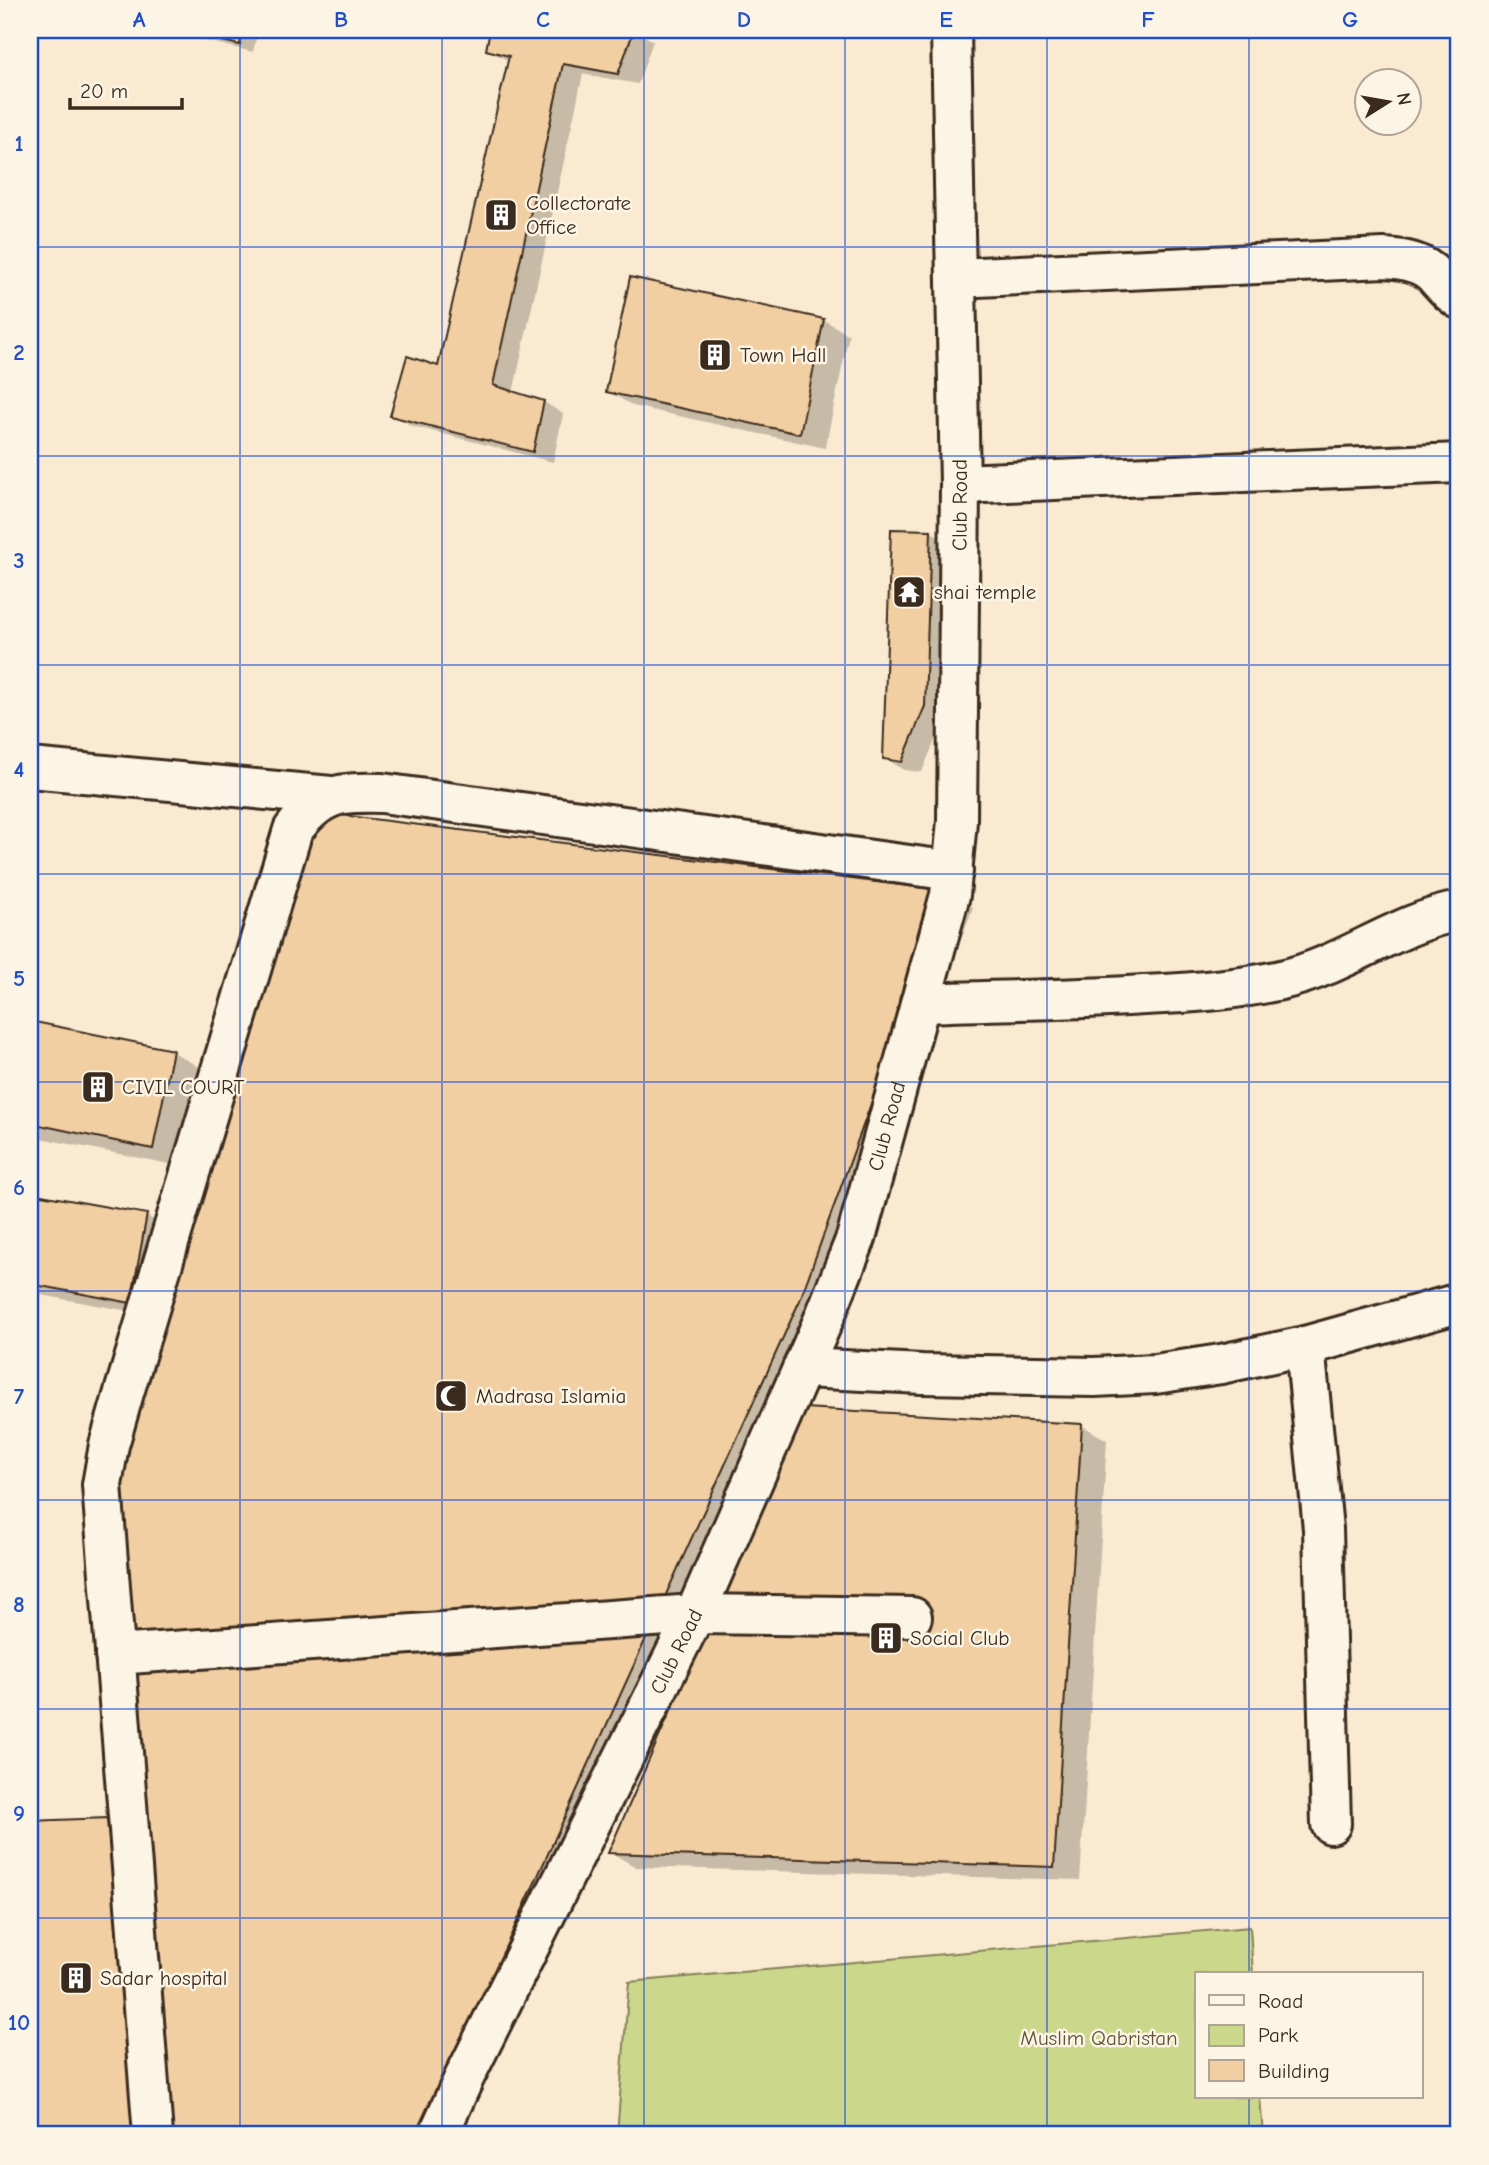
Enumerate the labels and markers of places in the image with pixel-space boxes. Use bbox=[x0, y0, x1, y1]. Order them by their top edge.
place label: Collectorate Office bbox=[526, 191, 631, 239]
building icon: Collectorate Office bbox=[482, 196, 520, 234]
building icon: Town Hall bbox=[696, 336, 734, 374]
place label: Town Hall bbox=[740, 343, 826, 367]
temple icon: shai temple bbox=[890, 573, 928, 611]
place label: shai temple bbox=[934, 580, 1036, 604]
building icon: CIVIL COURT bbox=[79, 1068, 117, 1106]
place label: CIVIL COURT bbox=[122, 1075, 245, 1099]
mosque icon: Madrasa Islamia bbox=[432, 1377, 470, 1415]
place label: Madrasa Islamia bbox=[476, 1384, 626, 1408]
building icon: Social Club bbox=[867, 1619, 905, 1657]
place label: Social Club bbox=[910, 1626, 1010, 1650]
building icon: Sadar hospital bbox=[57, 1959, 95, 1997]
place label: Sadar hospital bbox=[100, 1966, 227, 1990]

